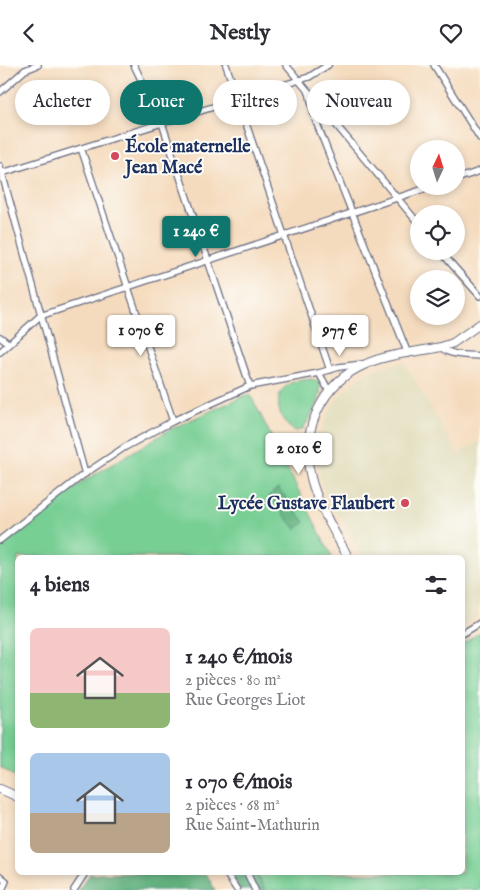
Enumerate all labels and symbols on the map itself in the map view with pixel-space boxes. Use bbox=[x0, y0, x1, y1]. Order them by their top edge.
place label: École maternelle Jean Macé bbox=[123, 134, 251, 180]
north arrow bbox=[410, 140, 465, 195]
marker: École maternelle Jean Macé bbox=[109, 150, 121, 162]
pin: 1 240 € bbox=[150, 215, 242, 258]
pin: 1 070 € bbox=[95, 315, 187, 357]
pin: 977 € bbox=[305, 315, 375, 357]
pin: 2 010 € bbox=[253, 433, 345, 475]
place label: Lycée Gustave Flaubert bbox=[218, 493, 396, 516]
marker: Lycée Gustave Flaubert bbox=[399, 497, 411, 509]

